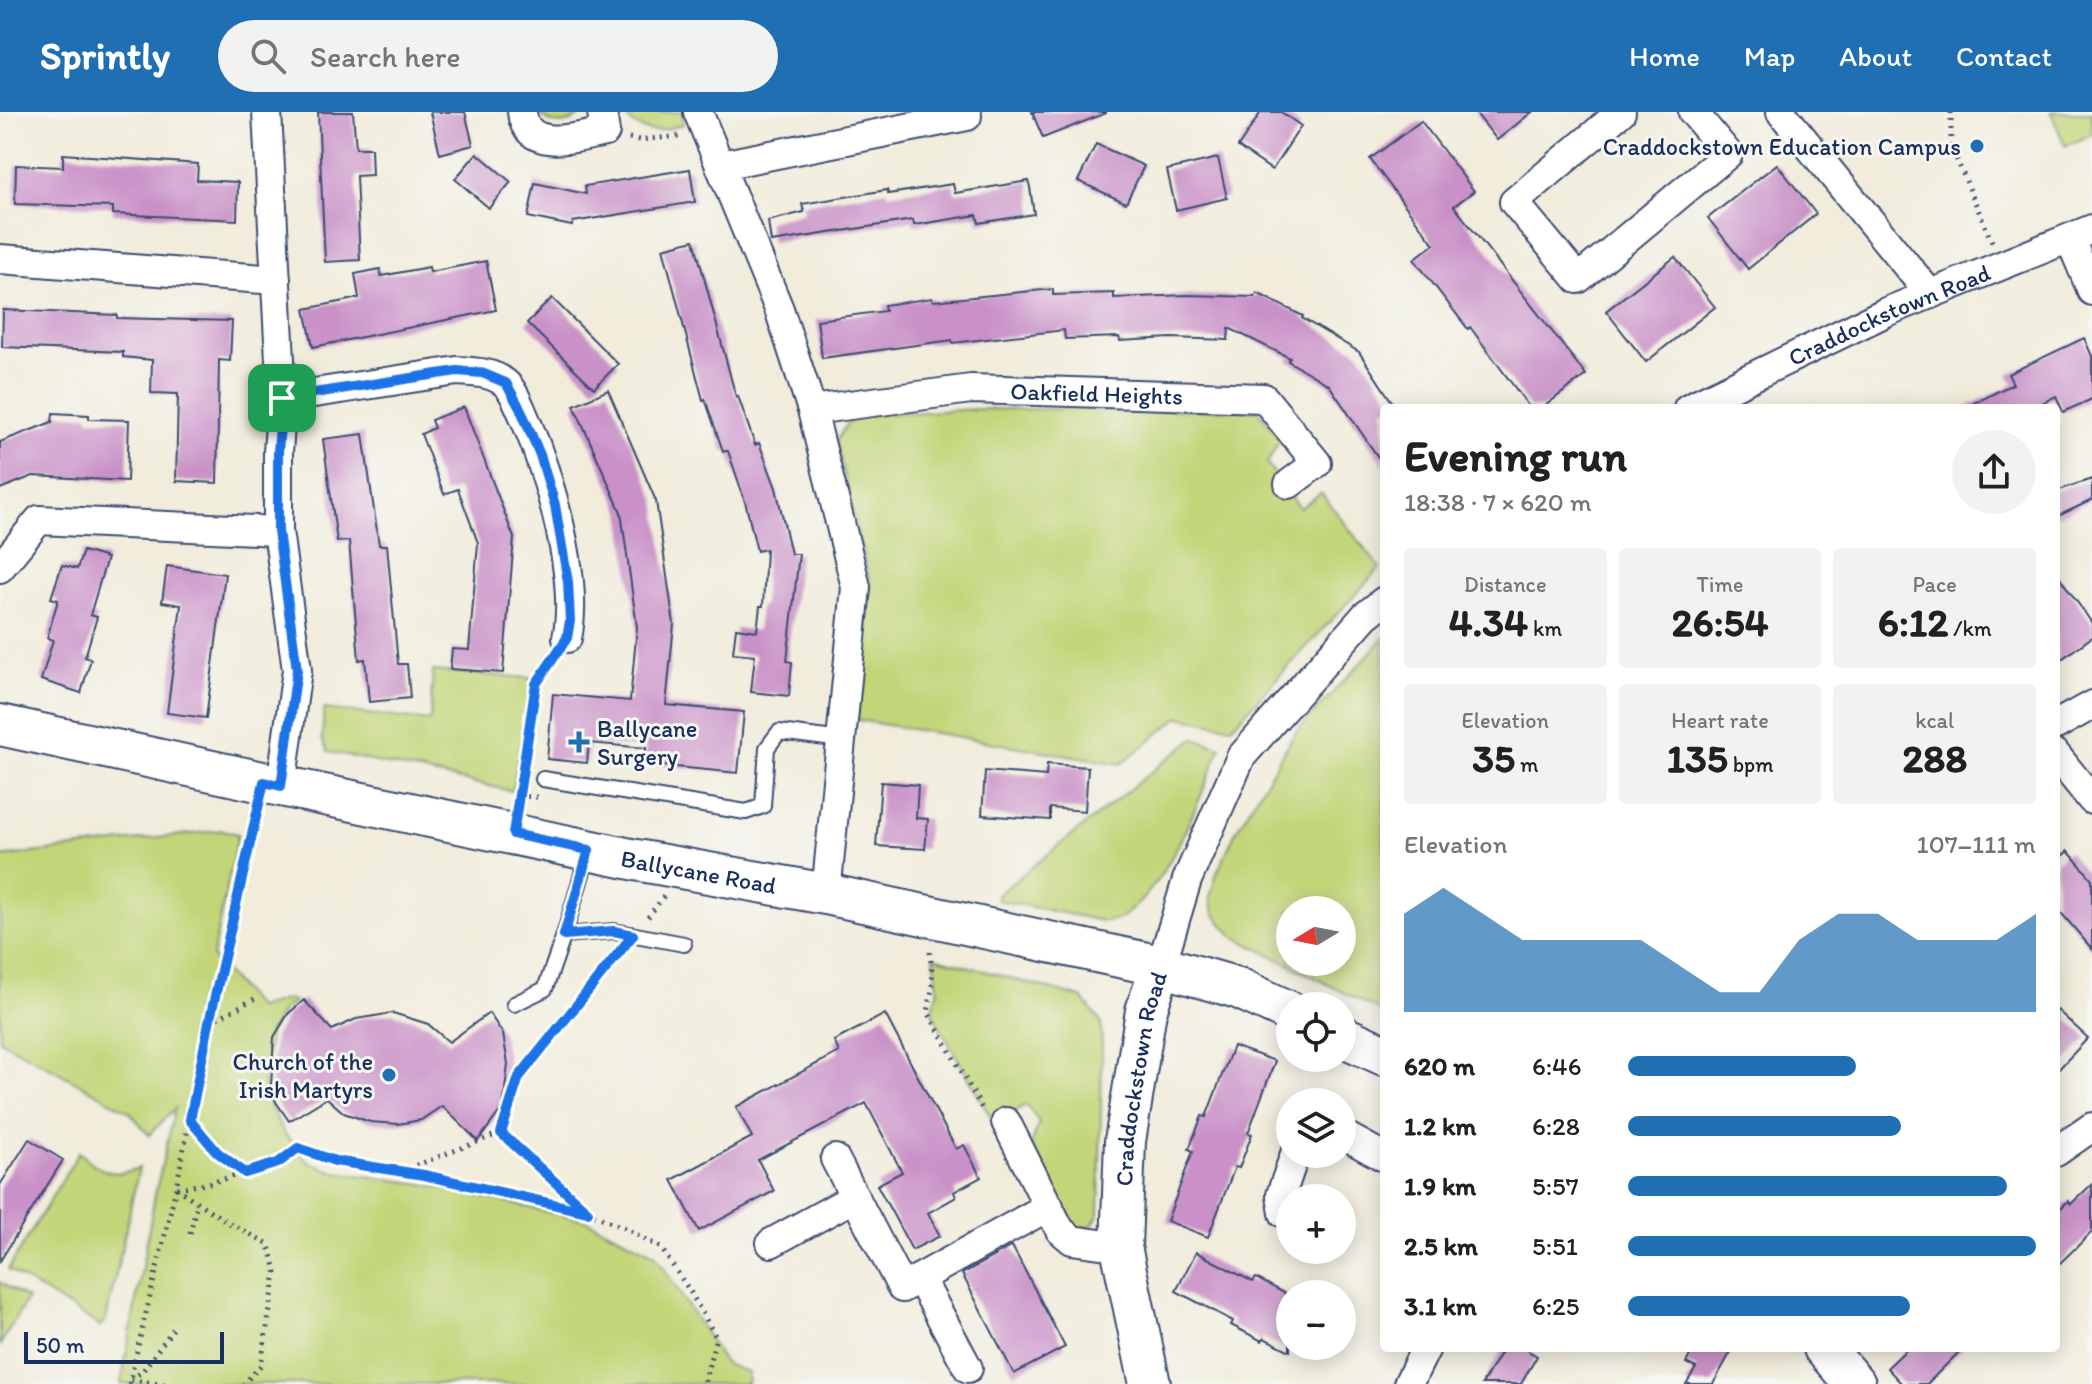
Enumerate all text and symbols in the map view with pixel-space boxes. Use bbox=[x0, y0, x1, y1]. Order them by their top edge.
search box bbox=[218, 20, 778, 92]
text: Sprintly bbox=[40, 33, 170, 79]
icon: search bbox=[246, 34, 290, 78]
text: Search here bbox=[310, 38, 461, 75]
text: Home bbox=[1629, 39, 1700, 73]
text: Map bbox=[1744, 39, 1795, 73]
text: About bbox=[1839, 39, 1912, 73]
text: Contact bbox=[1956, 39, 2052, 73]
place label: Craddockstown Education Campus bbox=[1603, 132, 1961, 161]
marker: Craddockstown Education Campus bbox=[1968, 137, 1986, 155]
street label: Craddockstown Road bbox=[1783, 257, 1994, 372]
pin bbox=[248, 364, 316, 432]
icon: arrive bbox=[260, 376, 304, 420]
street label: Oakfield Heights bbox=[1010, 376, 1183, 410]
text: Evening run bbox=[1404, 429, 1627, 482]
button: share bbox=[1952, 430, 2036, 514]
text: 18:38 · 7 × 620 m bbox=[1404, 486, 1592, 518]
text: Distance bbox=[1464, 571, 1547, 598]
text: Time bbox=[1697, 571, 1743, 598]
text: Pace bbox=[1913, 571, 1957, 598]
text: 4.34 bbox=[1448, 598, 1528, 646]
text: 26:54 bbox=[1671, 598, 1769, 646]
text: 6:12 bbox=[1878, 598, 1948, 646]
text: km bbox=[1528, 615, 1562, 642]
text: /km bbox=[1948, 615, 1992, 642]
text: Elevation bbox=[1462, 707, 1549, 734]
text: Heart rate bbox=[1671, 707, 1769, 734]
text: kcal bbox=[1915, 707, 1954, 734]
place label: Ballycane Surgery bbox=[597, 714, 697, 771]
marker: Ballycane Surgery bbox=[568, 731, 590, 753]
text: 35 bbox=[1472, 734, 1515, 782]
text: 135 bbox=[1666, 734, 1728, 782]
text: 288 bbox=[1902, 734, 1967, 782]
text: m bbox=[1515, 751, 1538, 778]
text: bpm bbox=[1728, 751, 1774, 778]
text: Elevation bbox=[1404, 828, 1507, 860]
text: 107–111 m bbox=[1917, 828, 2036, 860]
street label: Ballycane Road bbox=[618, 843, 779, 899]
north arrow bbox=[1276, 896, 1356, 976]
map controls bbox=[1276, 896, 1356, 1360]
street label: Craddockstown Road bbox=[1109, 967, 1173, 1187]
button: locate bbox=[1276, 992, 1356, 1072]
place label: Church of the Irish Martyrs bbox=[233, 1047, 373, 1104]
text: 620 m bbox=[1404, 1050, 1475, 1082]
text: 6:46 bbox=[1532, 1050, 1582, 1082]
marker: Church of the Irish Martyrs bbox=[380, 1066, 398, 1084]
button: layers bbox=[1276, 1088, 1356, 1168]
text: 1.2 km bbox=[1404, 1110, 1476, 1142]
text: 6:28 bbox=[1532, 1110, 1580, 1142]
text: 1.9 km bbox=[1404, 1170, 1476, 1202]
text: 5:57 bbox=[1532, 1170, 1579, 1202]
button: + bbox=[1276, 1184, 1356, 1264]
text: 2.5 km bbox=[1404, 1230, 1478, 1262]
text: 5:51 bbox=[1532, 1230, 1578, 1262]
button: − bbox=[1276, 1280, 1356, 1360]
text: 3.1 km bbox=[1404, 1290, 1477, 1322]
text: 6:25 bbox=[1532, 1290, 1579, 1322]
scale bar bbox=[24, 1328, 224, 1364]
text: 50 m bbox=[36, 1332, 85, 1359]

